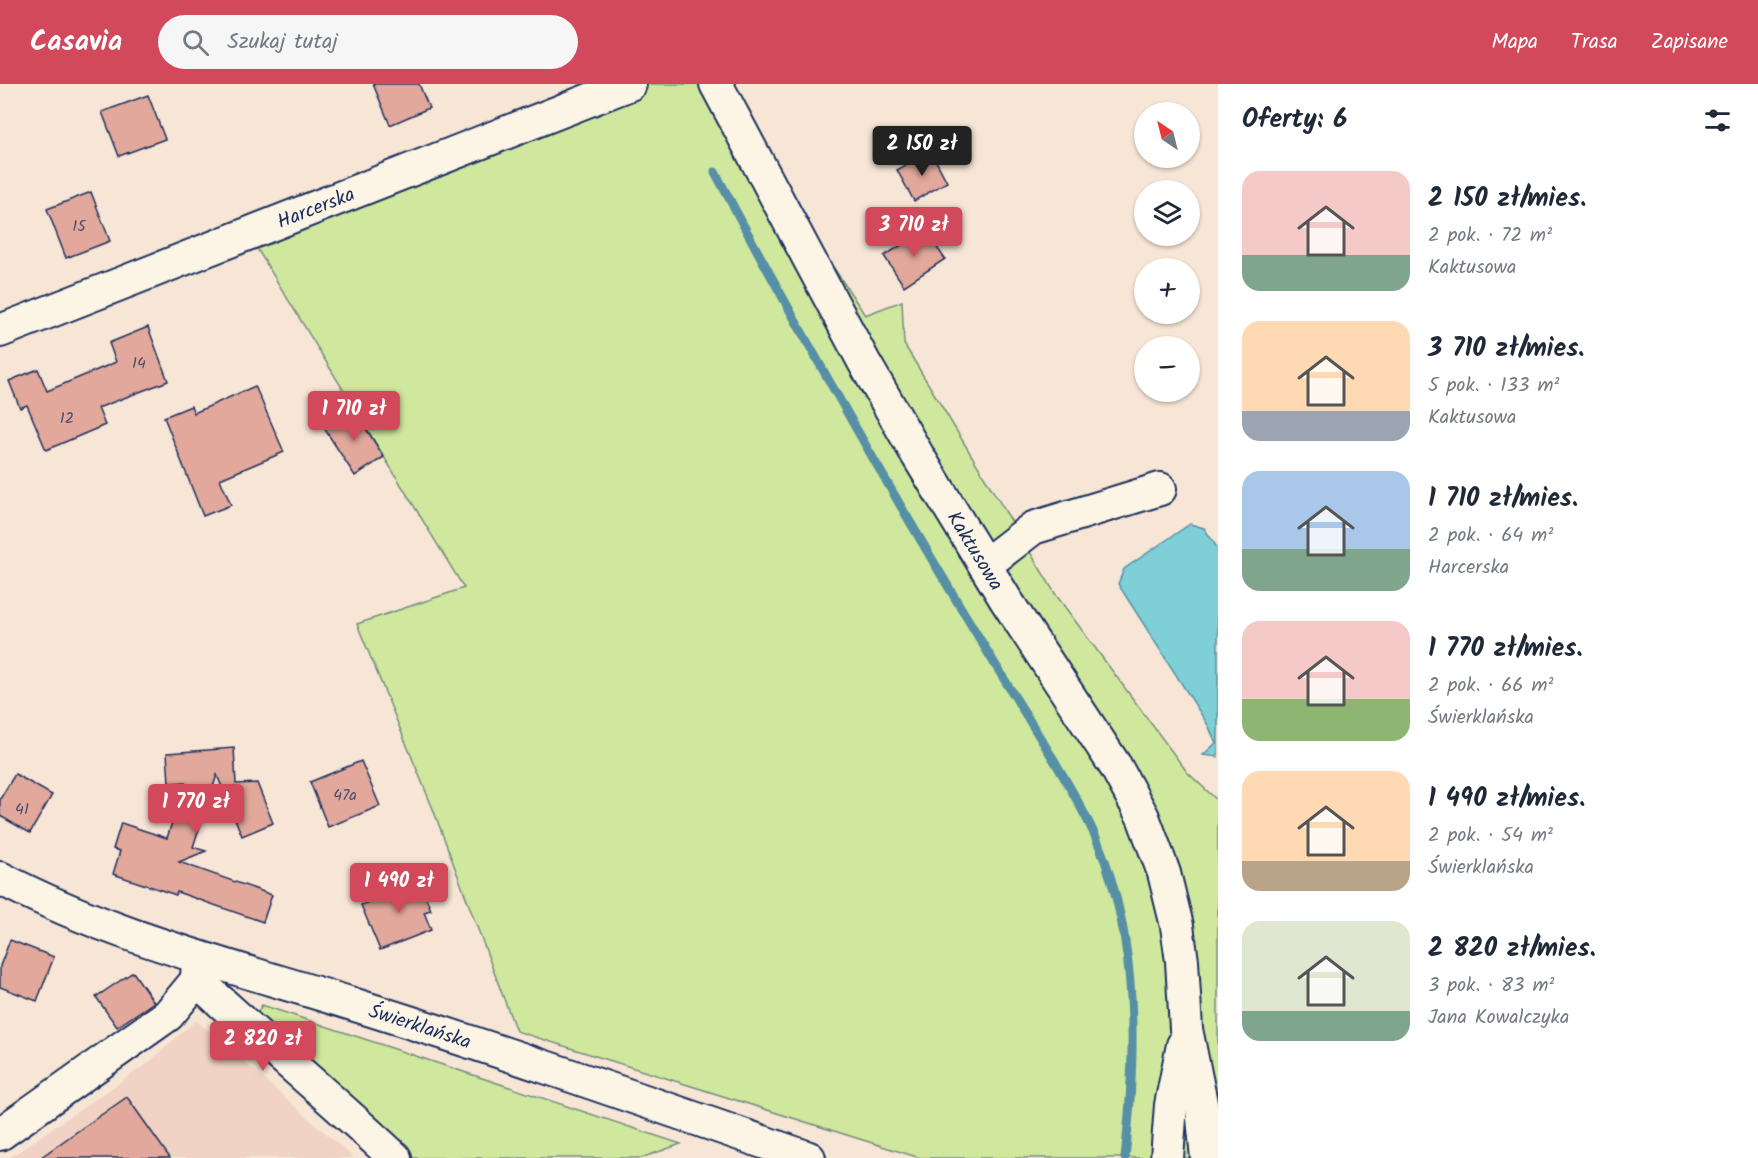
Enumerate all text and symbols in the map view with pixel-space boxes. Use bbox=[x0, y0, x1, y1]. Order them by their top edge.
search box bbox=[158, 15, 578, 69]
text: Casavia bbox=[30, 20, 122, 65]
text: Szukaj tutaj bbox=[227, 25, 338, 60]
icon: search bbox=[179, 26, 212, 59]
text: Mapa bbox=[1492, 26, 1538, 59]
text: Trasa bbox=[1571, 26, 1618, 59]
text: Zapisane bbox=[1651, 26, 1728, 59]
text: Oferty: 6 bbox=[1242, 99, 1347, 141]
north arrow bbox=[1134, 102, 1200, 168]
map controls bbox=[1134, 102, 1200, 402]
icon: filters bbox=[1701, 104, 1734, 137]
pin: 2 150 zł bbox=[860, 126, 984, 177]
text: 2 150 zł bbox=[887, 129, 957, 161]
text: 2 150 zł/mies. bbox=[1428, 178, 1586, 220]
street label: Harcerska bbox=[273, 179, 360, 239]
button: layers bbox=[1134, 180, 1200, 246]
icon: home bbox=[1290, 195, 1362, 267]
pin: 3 710 zł bbox=[852, 207, 976, 258]
text: 3 710 zł bbox=[879, 210, 949, 242]
house number: 15 bbox=[72, 214, 87, 239]
text: 2 pok. · 72 m² bbox=[1428, 220, 1552, 252]
text: Kaktusowa bbox=[1428, 252, 1516, 284]
button: + bbox=[1134, 258, 1200, 324]
text: 3 710 zł/mies. bbox=[1428, 328, 1585, 370]
button: − bbox=[1134, 336, 1200, 402]
icon: home bbox=[1290, 345, 1362, 417]
house number: 14 bbox=[132, 351, 146, 376]
text: 5 pok. · 133 m² bbox=[1428, 370, 1560, 402]
pin: 1 710 zł bbox=[292, 391, 416, 442]
text: 1 710 zł bbox=[322, 394, 386, 426]
text: Kaktusowa bbox=[1428, 402, 1516, 434]
house number: 12 bbox=[60, 406, 74, 431]
text: 1 710 zł/mies. bbox=[1428, 478, 1578, 520]
icon: home bbox=[1290, 495, 1362, 567]
street label: Kaktusowa bbox=[937, 505, 1011, 598]
text: 2 pok. · 64 m² bbox=[1428, 520, 1553, 552]
text: Harcerska bbox=[1428, 552, 1509, 584]
text: 1 770 zł/mies. bbox=[1428, 628, 1583, 670]
icon: home bbox=[1290, 645, 1362, 717]
text: 2 pok. · 66 m² bbox=[1428, 670, 1554, 702]
text: Świerklańska bbox=[1428, 702, 1534, 734]
text: 1 490 zł/mies. bbox=[1428, 778, 1585, 820]
house number: 47a bbox=[333, 783, 357, 808]
pin: 1 770 zł bbox=[134, 784, 258, 835]
text: 1 770 zł bbox=[162, 787, 230, 819]
icon: home bbox=[1290, 795, 1362, 867]
house number: 41 bbox=[15, 797, 29, 822]
text: 2 pok. · 54 m² bbox=[1428, 820, 1553, 852]
text: Świerklańska bbox=[1428, 852, 1534, 884]
pin: 1 490 zł bbox=[337, 863, 461, 914]
text: 1 490 zł bbox=[364, 866, 434, 898]
text: 2 820 zł/mies. bbox=[1428, 928, 1596, 970]
icon: home bbox=[1290, 945, 1362, 1017]
text: 3 pok. · 83 m² bbox=[1428, 970, 1555, 1002]
street label: Świerklańska bbox=[364, 996, 475, 1059]
text: Jana Kowalczyka bbox=[1428, 1002, 1569, 1034]
pin: 2 820 zł bbox=[201, 1021, 325, 1072]
text: 2 820 zł bbox=[224, 1024, 302, 1056]

